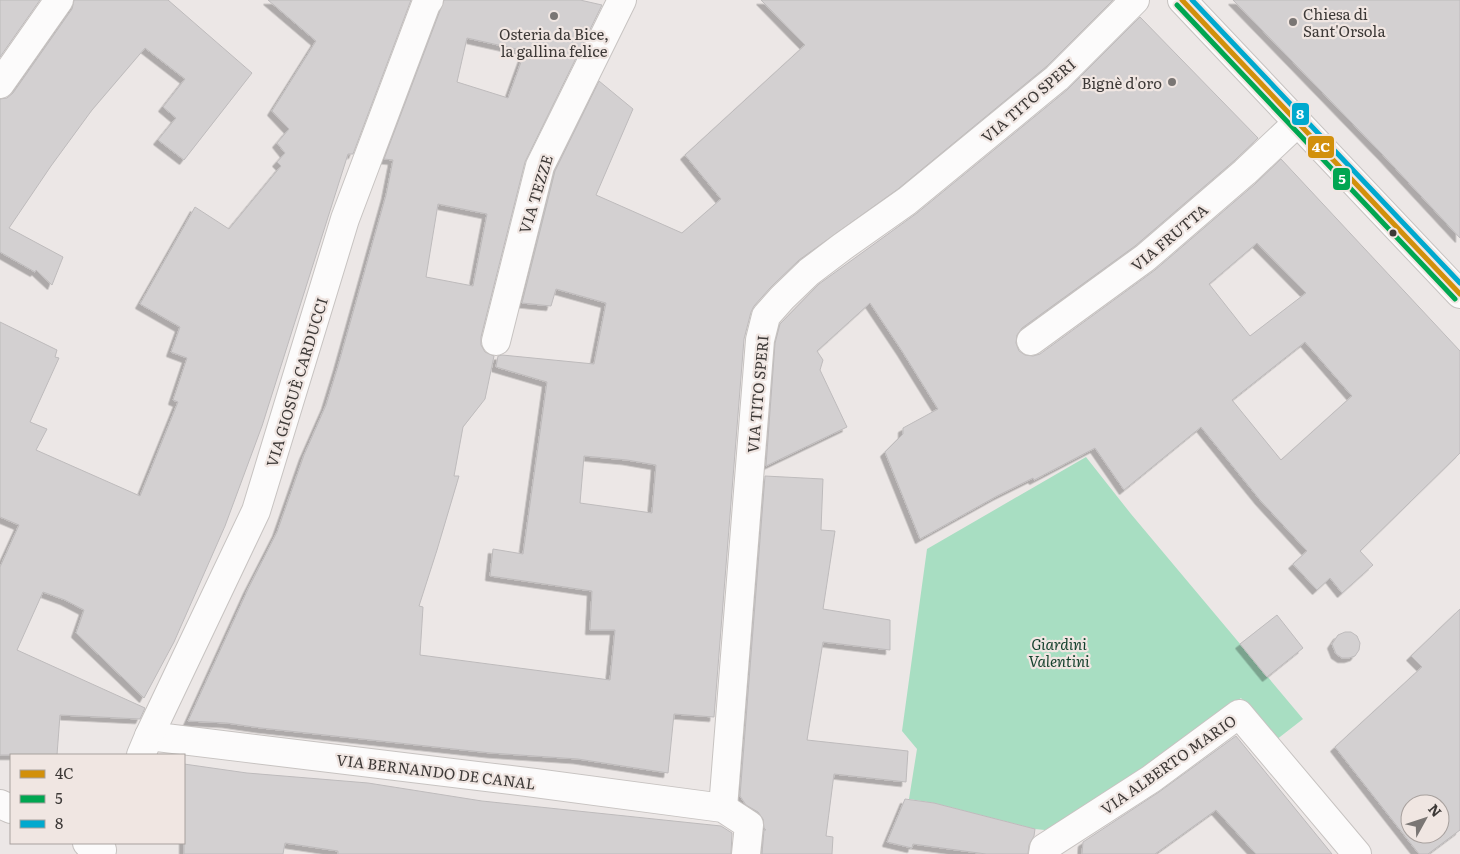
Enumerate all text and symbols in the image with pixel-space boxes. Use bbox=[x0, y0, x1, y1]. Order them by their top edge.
place label: Chiesa di Sant'Orsola bbox=[1303, 2, 1386, 42]
marker: Osteria da Bice, la gallina felice bbox=[548, 10, 560, 22]
marker: Chiesa di Sant'Orsola bbox=[1287, 16, 1299, 28]
place label: Osteria da Bice, la gallina felice bbox=[499, 22, 609, 62]
street label: VIA TITO SPERI bbox=[976, 53, 1080, 147]
place label: Bignè d'oro bbox=[1081, 71, 1162, 94]
marker: Bignè d'oro bbox=[1166, 76, 1178, 88]
line badge: 8 bbox=[1291, 102, 1310, 126]
text: 8 bbox=[1296, 103, 1304, 123]
line badge: 4C bbox=[1307, 135, 1335, 159]
text: 4C bbox=[1312, 136, 1330, 156]
street label: VIA TEZZE bbox=[512, 152, 558, 236]
line badge: 5 bbox=[1332, 167, 1351, 191]
text: 5 bbox=[1338, 168, 1346, 188]
street label: VIA FRUTTA bbox=[1126, 198, 1212, 276]
unlabelled marker bbox=[1388, 228, 1398, 238]
street label: VIA GIOSUÈ CARDUCCI bbox=[259, 294, 333, 470]
street label: VIA TITO SPERI bbox=[740, 334, 774, 454]
park label: Giardini Valentini bbox=[1028, 632, 1090, 672]
street label: VIA ALBERTO MARIO bbox=[1096, 708, 1240, 820]
street label: VIA BERNANDO DE CANAL bbox=[335, 747, 537, 795]
legend bbox=[10, 754, 185, 844]
text: 4C bbox=[55, 761, 74, 784]
text: 5 bbox=[55, 786, 63, 809]
north arrow bbox=[1400, 794, 1450, 844]
text: N bbox=[1424, 799, 1447, 821]
text: 8 bbox=[55, 811, 63, 834]

